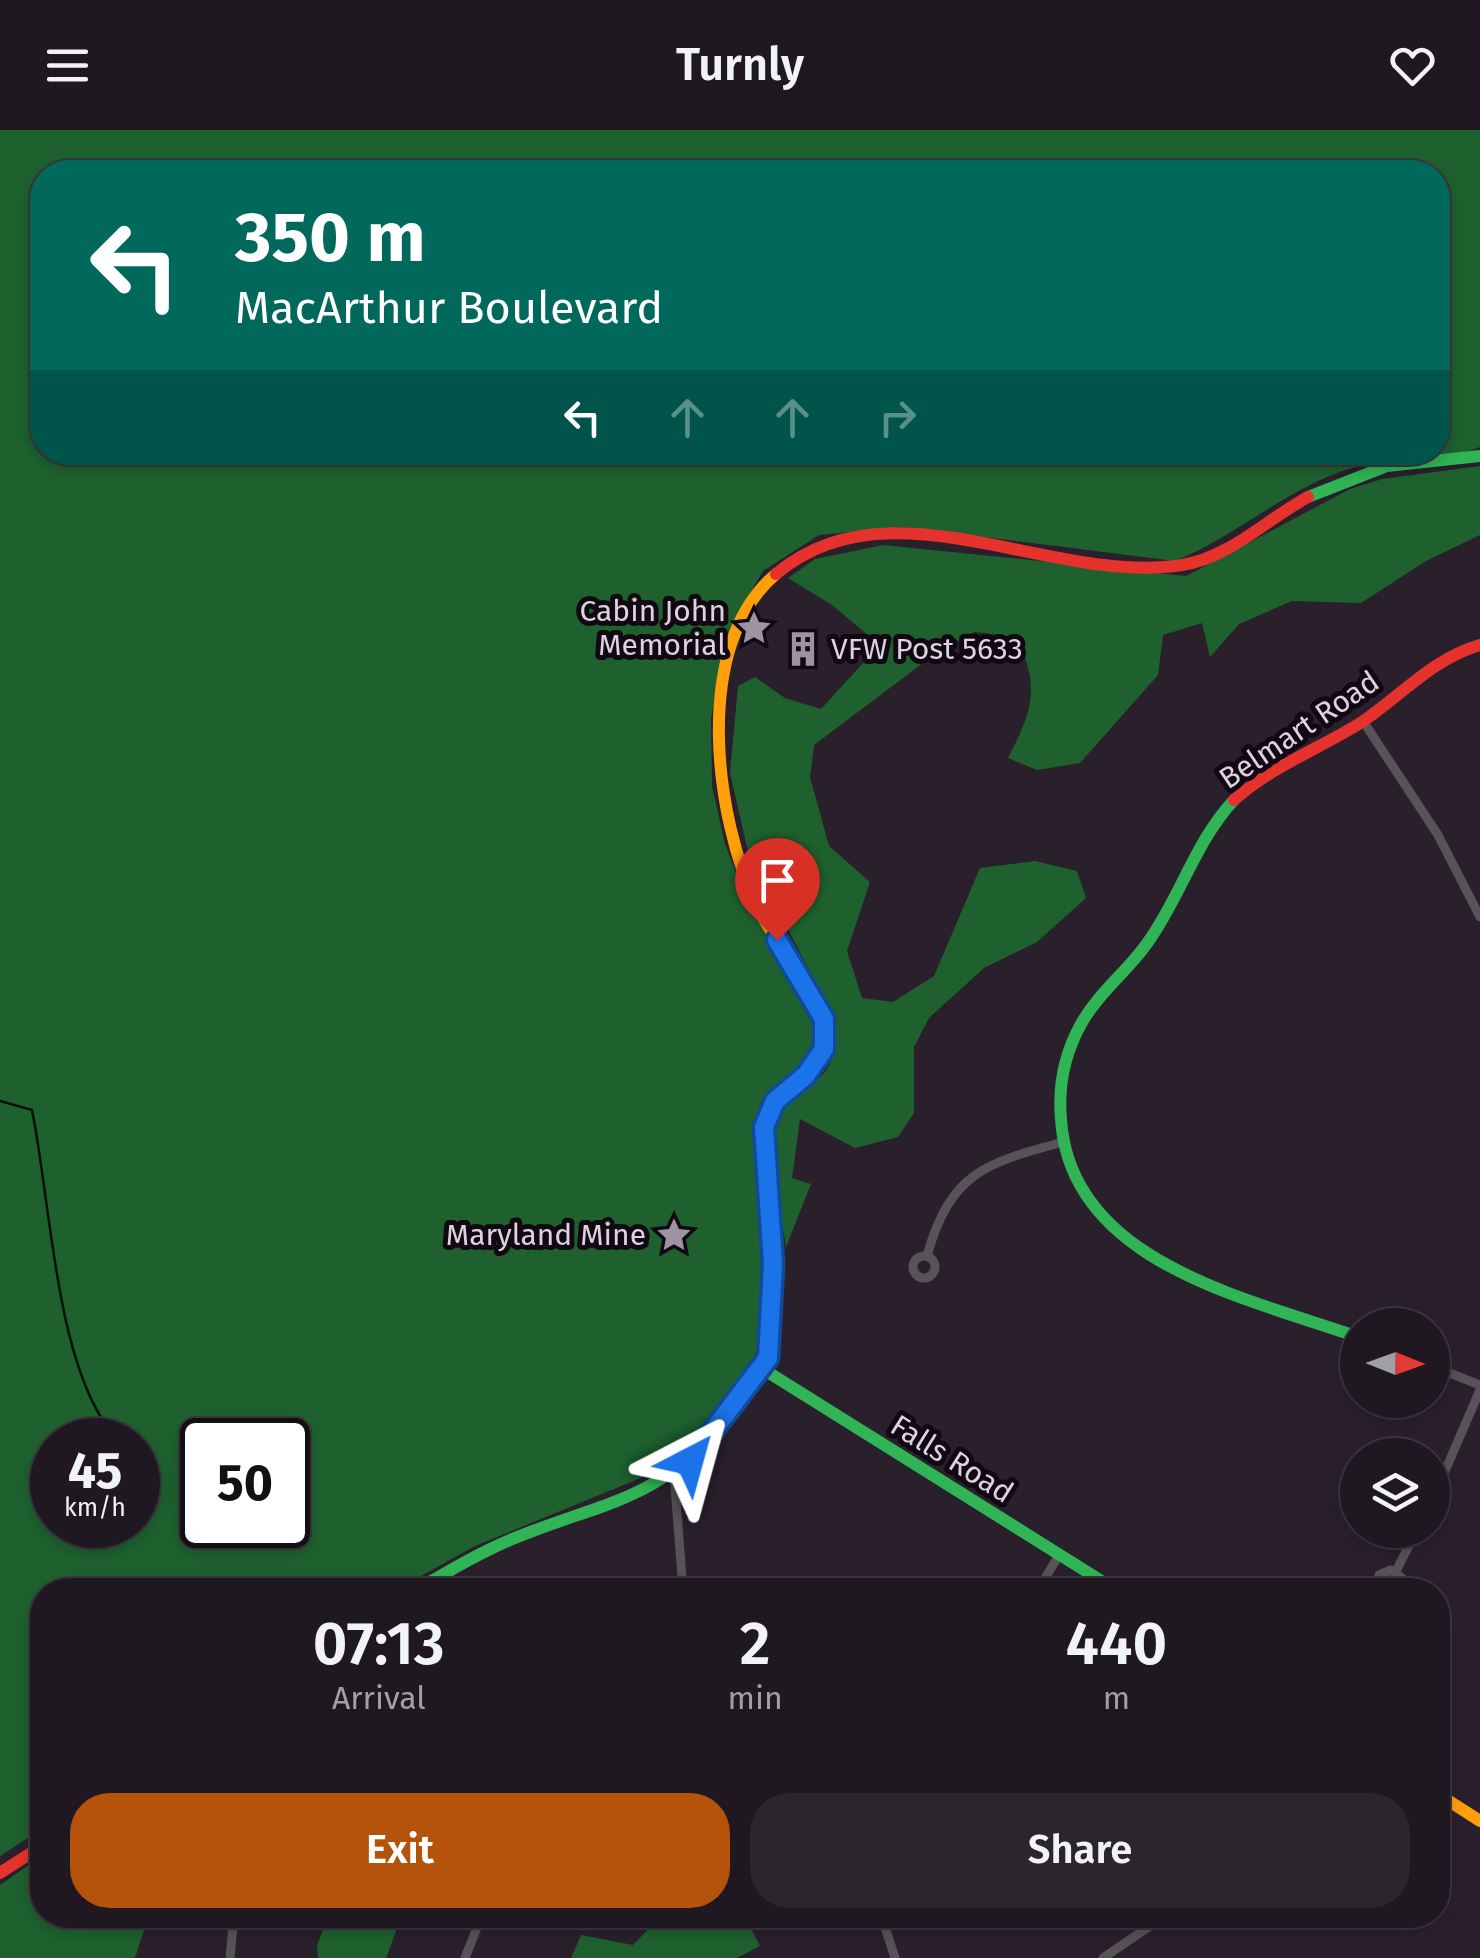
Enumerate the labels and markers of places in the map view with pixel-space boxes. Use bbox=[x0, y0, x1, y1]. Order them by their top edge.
place label: Cabin John Memorial bbox=[580, 593, 726, 663]
place icon: Cabin John Memorial bbox=[735, 609, 773, 647]
building icon: VFW Post 5633 bbox=[784, 630, 822, 668]
place label: VFW Post 5633 bbox=[831, 631, 1023, 667]
pin bbox=[735, 838, 820, 941]
place icon: Maryland Mine bbox=[655, 1216, 693, 1254]
place label: Maryland Mine bbox=[446, 1217, 646, 1253]

